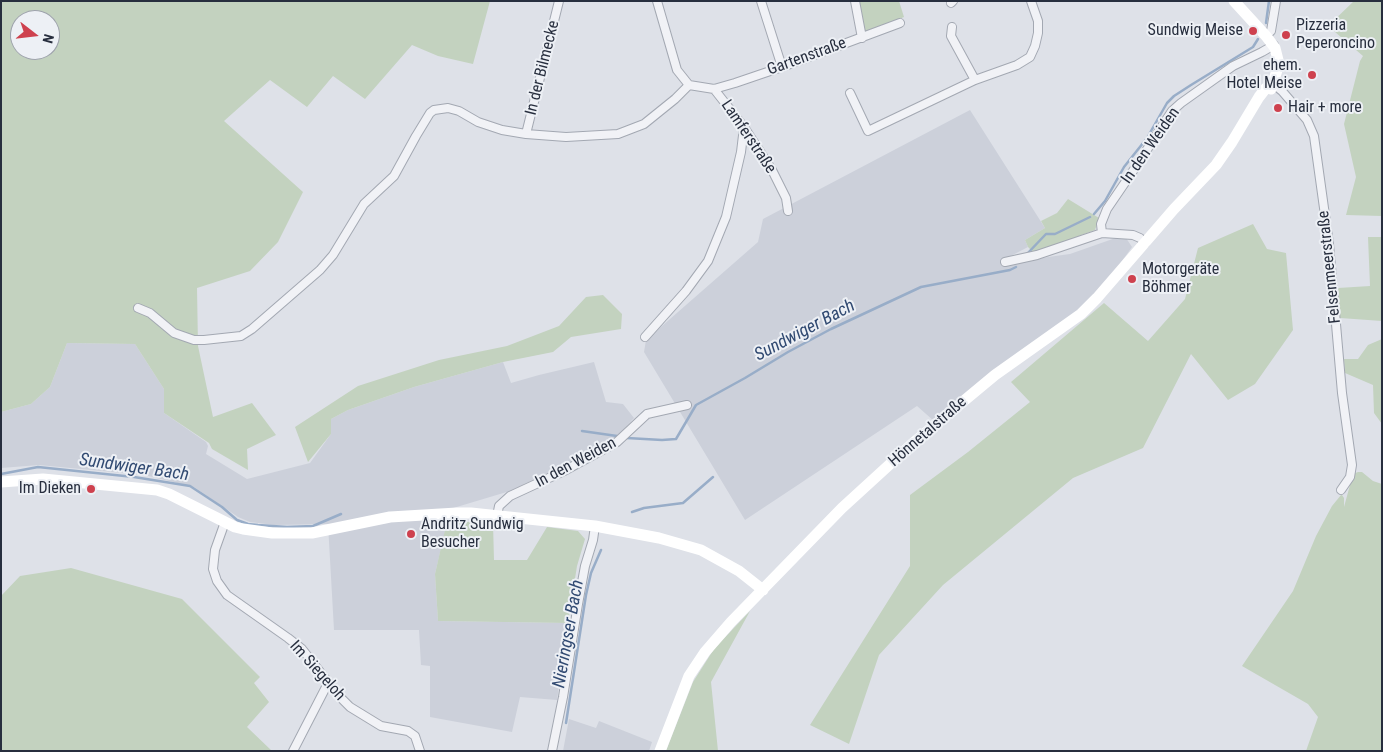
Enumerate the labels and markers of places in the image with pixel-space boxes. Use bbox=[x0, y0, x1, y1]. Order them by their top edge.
place label: Pizzeria Peperoncino bbox=[1296, 16, 1375, 54]
place label: Sundwig Meise bbox=[1148, 21, 1243, 41]
marker: Sundwig Meise bbox=[1247, 25, 1259, 37]
marker: Pizzeria Peperoncino bbox=[1280, 29, 1292, 41]
place label: ehem. Hotel Meise bbox=[1226, 56, 1302, 94]
marker: ehem. Hotel Meise bbox=[1306, 69, 1318, 81]
place label: Hair + more bbox=[1288, 98, 1362, 118]
marker: Hair + more bbox=[1272, 102, 1284, 114]
place label: Motorgeräte Böhmer bbox=[1142, 260, 1219, 298]
marker: Motorgeräte Böhmer bbox=[1126, 273, 1138, 285]
place label: Im Dieken bbox=[19, 479, 81, 499]
marker: Im Dieken bbox=[85, 483, 97, 495]
place label: Andritz Sundwig Besucher bbox=[421, 515, 524, 553]
marker: Andritz Sundwig Besucher bbox=[405, 528, 417, 540]

